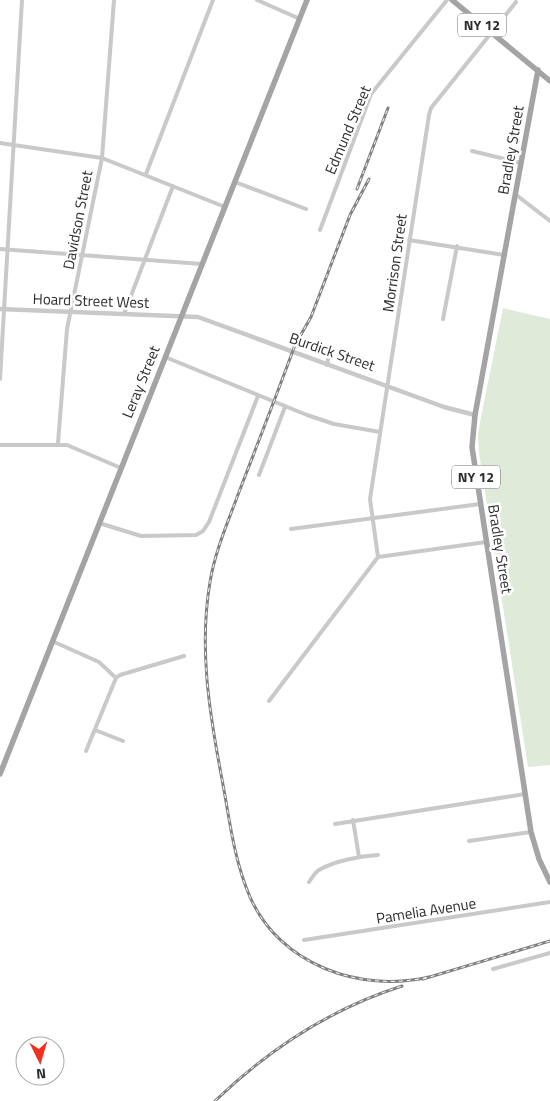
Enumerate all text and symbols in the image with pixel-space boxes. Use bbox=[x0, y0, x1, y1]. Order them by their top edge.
road number: NY 12 bbox=[458, 14, 506, 36]
street label: Edmund Street bbox=[318, 81, 377, 178]
street label: Bradley Street bbox=[491, 103, 530, 196]
street label: Davidson Street bbox=[57, 168, 99, 271]
street label: Morrison Street bbox=[376, 212, 413, 314]
street label: Hoard Street West bbox=[32, 287, 150, 314]
street label: Burdick Street bbox=[286, 326, 379, 377]
street label: Leray Street bbox=[116, 341, 166, 422]
road number: NY 12 bbox=[452, 466, 500, 488]
street label: Bradley Street bbox=[482, 503, 519, 596]
street label: Pamelia Avenue bbox=[374, 891, 478, 930]
north arrow bbox=[15, 1036, 65, 1086]
text: N bbox=[35, 1064, 47, 1085]

